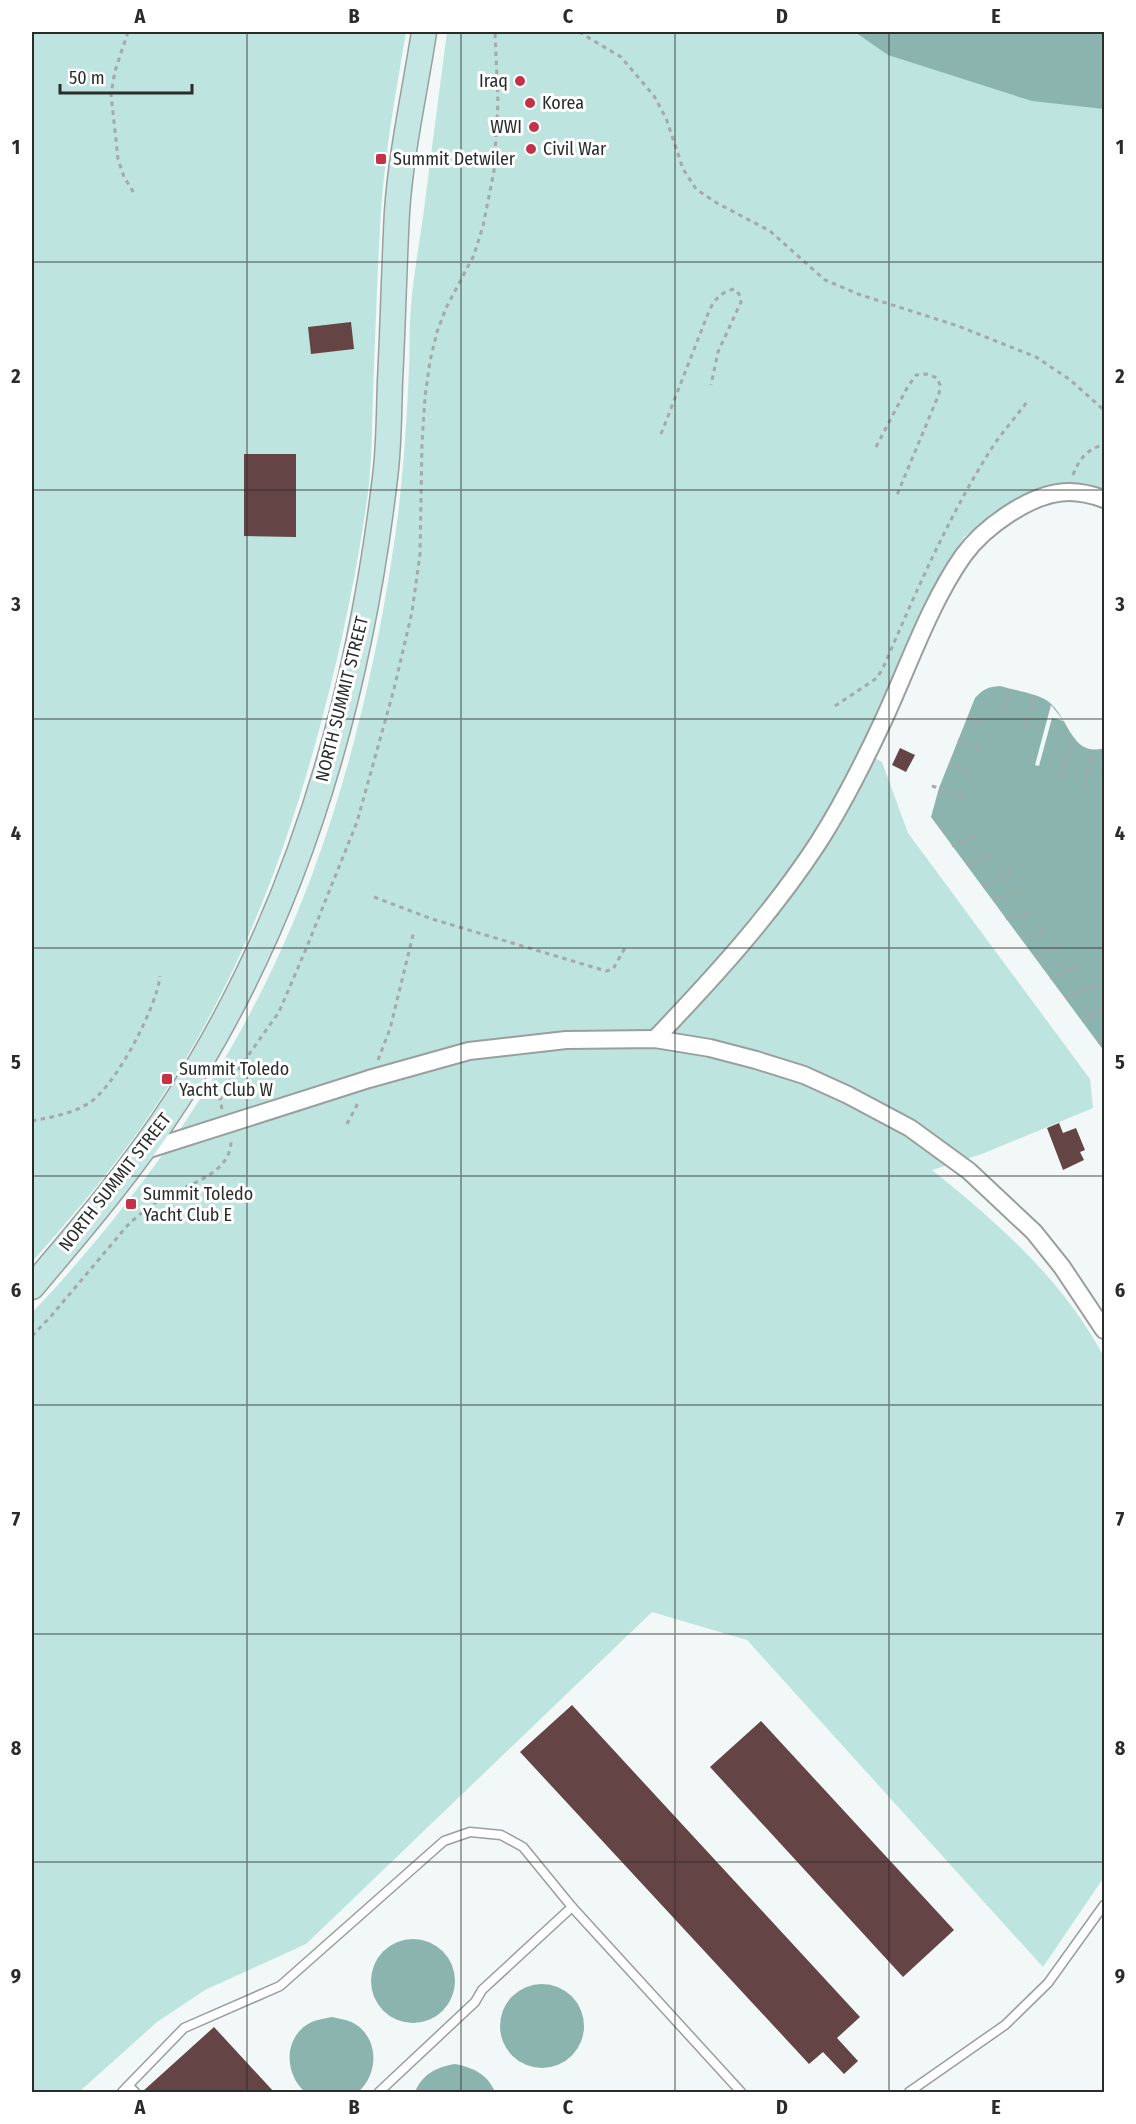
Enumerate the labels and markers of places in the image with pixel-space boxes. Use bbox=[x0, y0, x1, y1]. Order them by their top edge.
place label: Iraq bbox=[479, 70, 508, 92]
marker: Iraq bbox=[513, 74, 527, 88]
place label: Korea bbox=[542, 92, 584, 114]
marker: Korea bbox=[523, 96, 537, 110]
place label: WWI bbox=[490, 116, 522, 138]
marker: WWI bbox=[527, 120, 541, 134]
place label: Civil War bbox=[543, 138, 607, 160]
marker: Civil War bbox=[524, 142, 538, 156]
place label: Summit Detwiler bbox=[393, 148, 516, 170]
marker: Summit Detwiler bbox=[374, 152, 388, 166]
place label: Summit Toledo Yacht Club W bbox=[179, 1058, 289, 1101]
marker: Summit Toledo Yacht Club W bbox=[160, 1072, 174, 1086]
place label: Summit Toledo Yacht Club E bbox=[143, 1183, 253, 1226]
marker: Summit Toledo Yacht Club E bbox=[124, 1197, 138, 1211]

